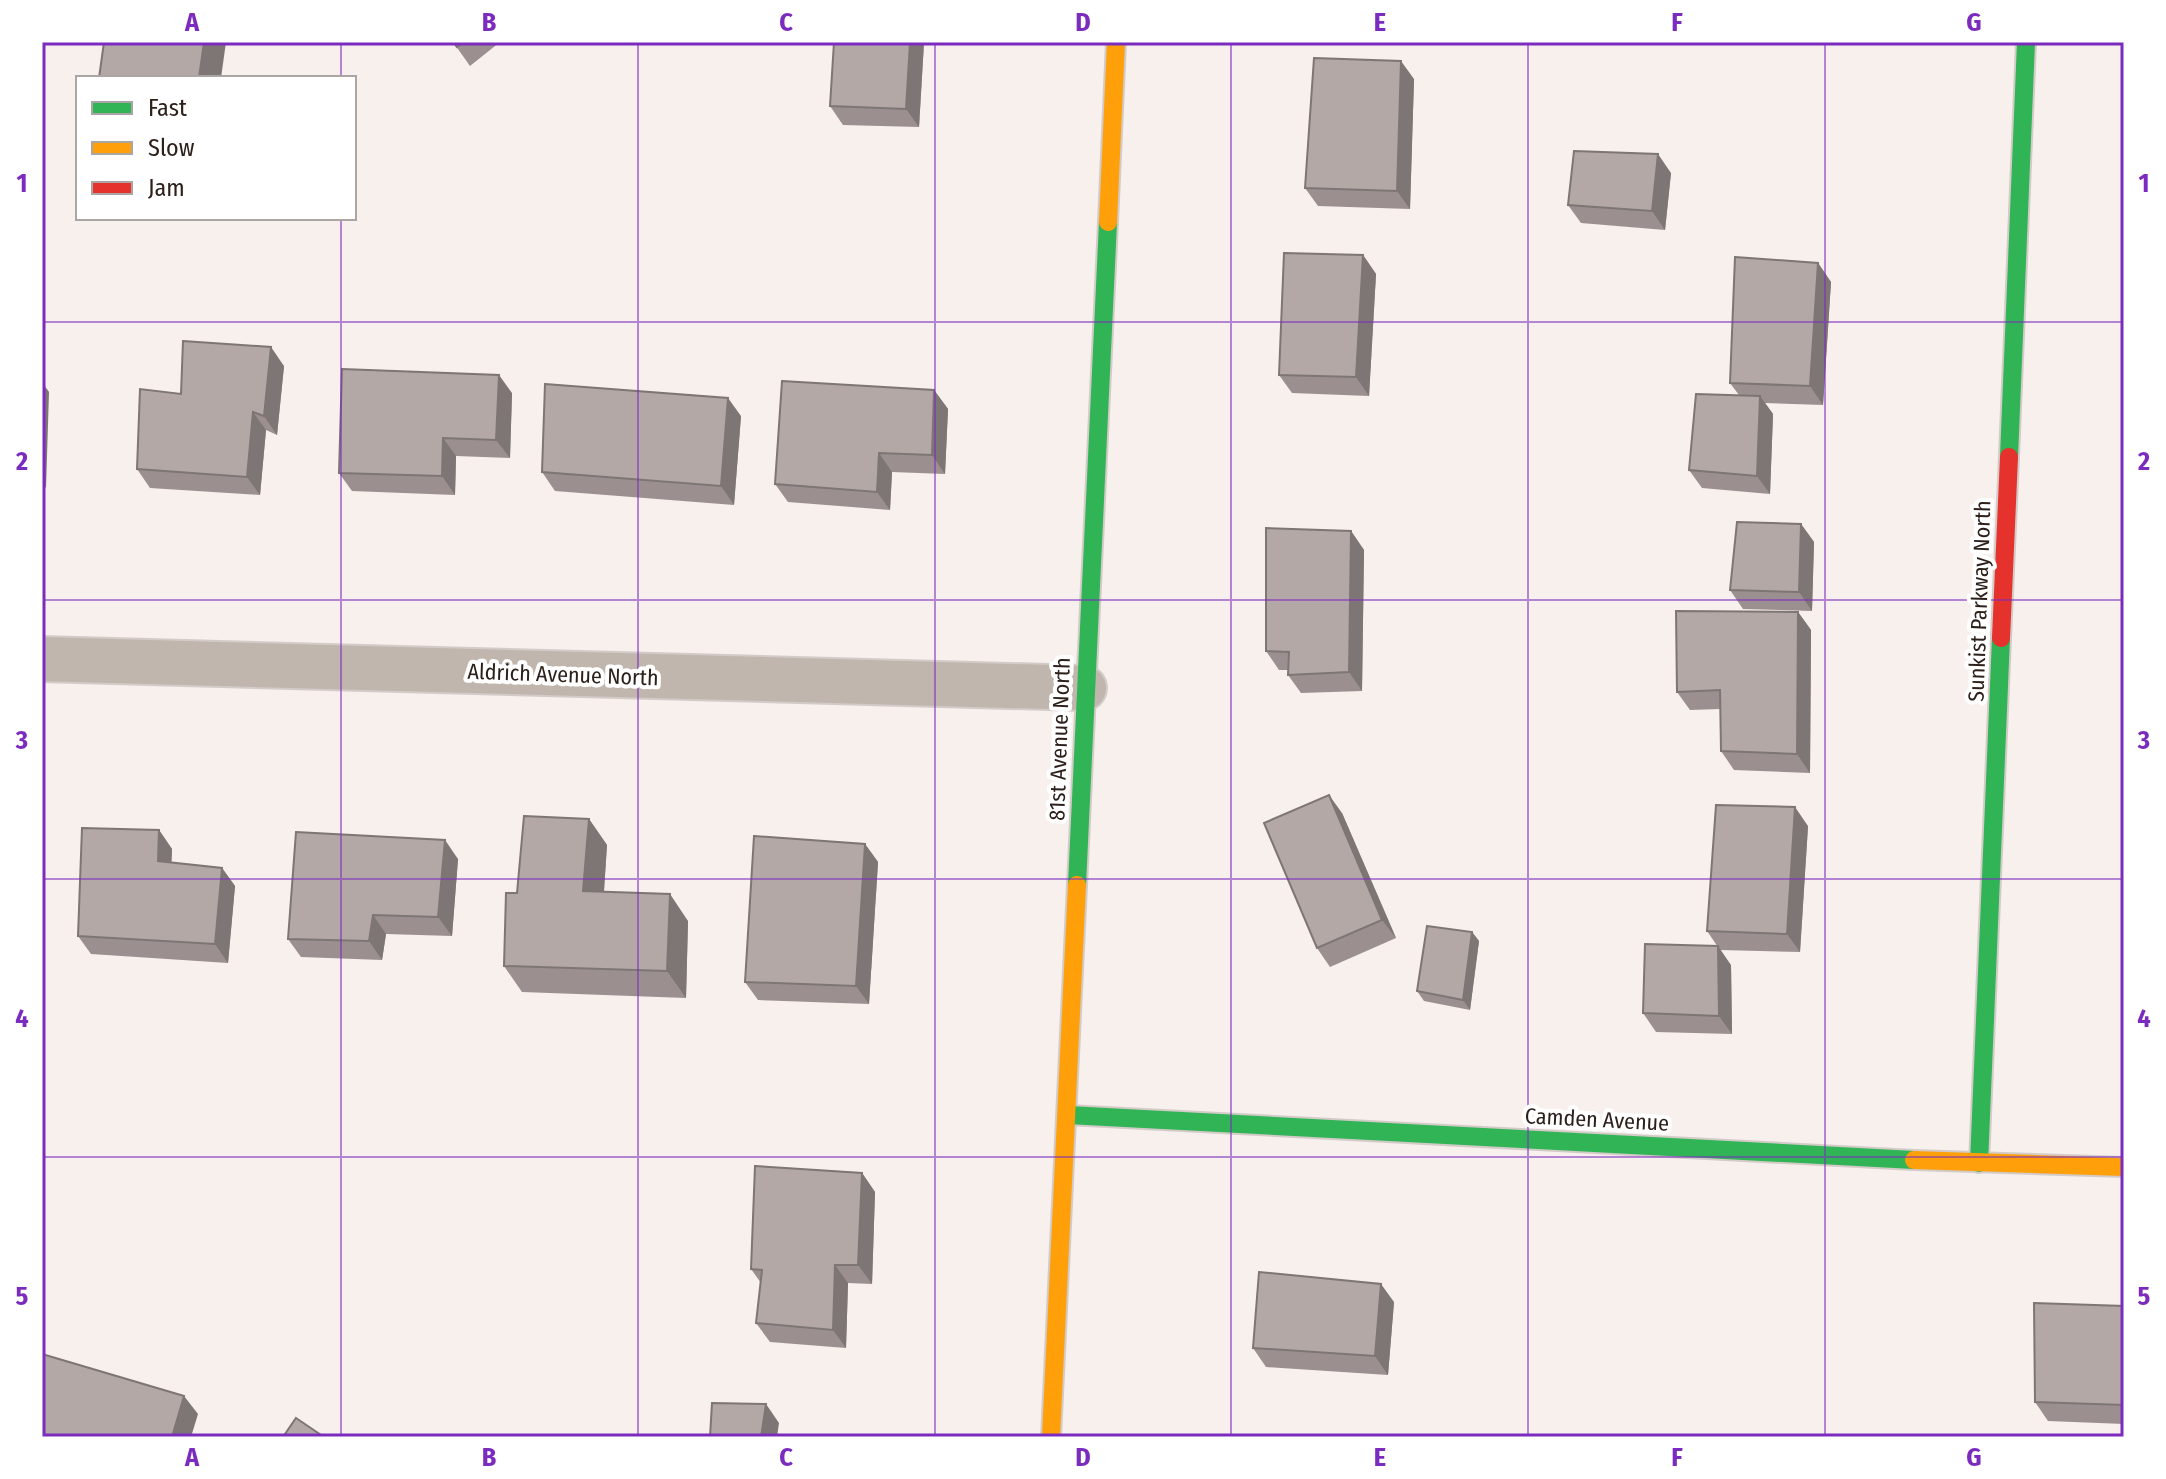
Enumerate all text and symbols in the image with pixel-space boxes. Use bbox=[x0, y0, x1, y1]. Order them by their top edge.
text: A bbox=[184, 7, 200, 38]
text: B bbox=[482, 7, 497, 38]
text: C bbox=[779, 7, 793, 38]
text: D bbox=[1075, 7, 1091, 38]
text: E bbox=[1374, 7, 1386, 38]
text: F bbox=[1671, 7, 1683, 38]
text: G bbox=[1966, 7, 1982, 38]
legend bbox=[76, 76, 356, 220]
text: Fast bbox=[148, 94, 187, 122]
text: Slow bbox=[148, 134, 195, 162]
text: 1 bbox=[17, 168, 28, 199]
text: 1 bbox=[2139, 168, 2150, 199]
text: Jam bbox=[148, 174, 185, 202]
text: 2 bbox=[15, 446, 28, 477]
text: 2 bbox=[2137, 446, 2150, 477]
street label: Sunkist Parkway North bbox=[1962, 500, 1997, 702]
street label: 81st Avenue North bbox=[1043, 657, 1076, 821]
street label: Aldrich Avenue North bbox=[467, 658, 659, 691]
text: 3 bbox=[15, 725, 28, 756]
text: 3 bbox=[2137, 725, 2150, 756]
text: 4 bbox=[15, 1003, 29, 1034]
text: 4 bbox=[2137, 1003, 2151, 1034]
street label: Camden Avenue bbox=[1524, 1102, 1670, 1137]
text: 5 bbox=[16, 1281, 29, 1312]
text: 5 bbox=[2138, 1281, 2151, 1312]
text: A bbox=[184, 1442, 200, 1473]
text: B bbox=[482, 1442, 497, 1473]
text: C bbox=[779, 1442, 793, 1473]
text: D bbox=[1075, 1442, 1091, 1473]
text: E bbox=[1374, 1442, 1386, 1473]
text: F bbox=[1671, 1442, 1683, 1473]
text: G bbox=[1966, 1442, 1982, 1473]

